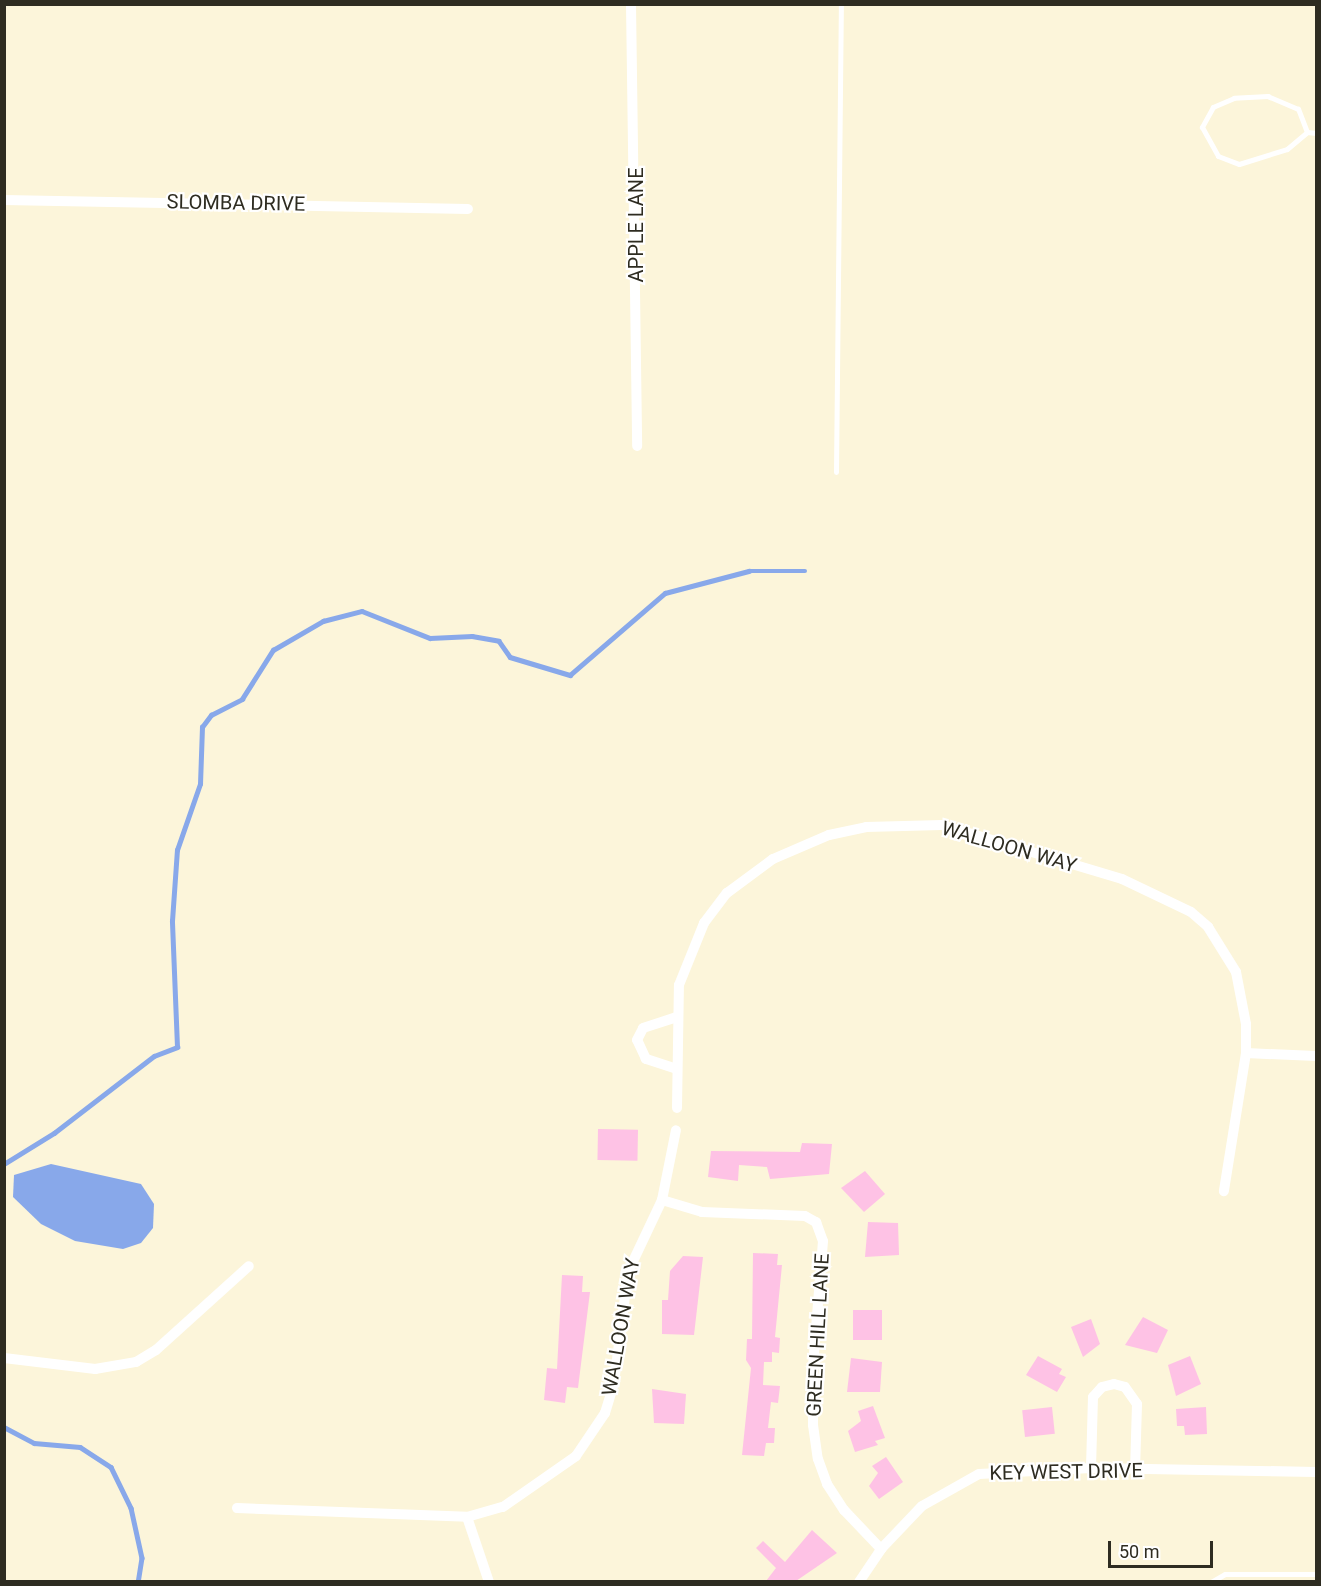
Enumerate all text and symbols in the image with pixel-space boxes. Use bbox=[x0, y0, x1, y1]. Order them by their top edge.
street label: APPLE LANE bbox=[624, 167, 648, 283]
street label: SLOMBA DRIVE bbox=[166, 190, 306, 216]
street label: WALLOON WAY bbox=[939, 816, 1079, 878]
street label: GREEN HILL LANE bbox=[802, 1253, 834, 1417]
street label: WALLOON WAY bbox=[597, 1256, 645, 1398]
street label: KEY WEST DRIVE bbox=[989, 1459, 1143, 1485]
scale bar bbox=[1111, 1529, 1216, 1567]
text: 50 m bbox=[1119, 1541, 1159, 1562]

